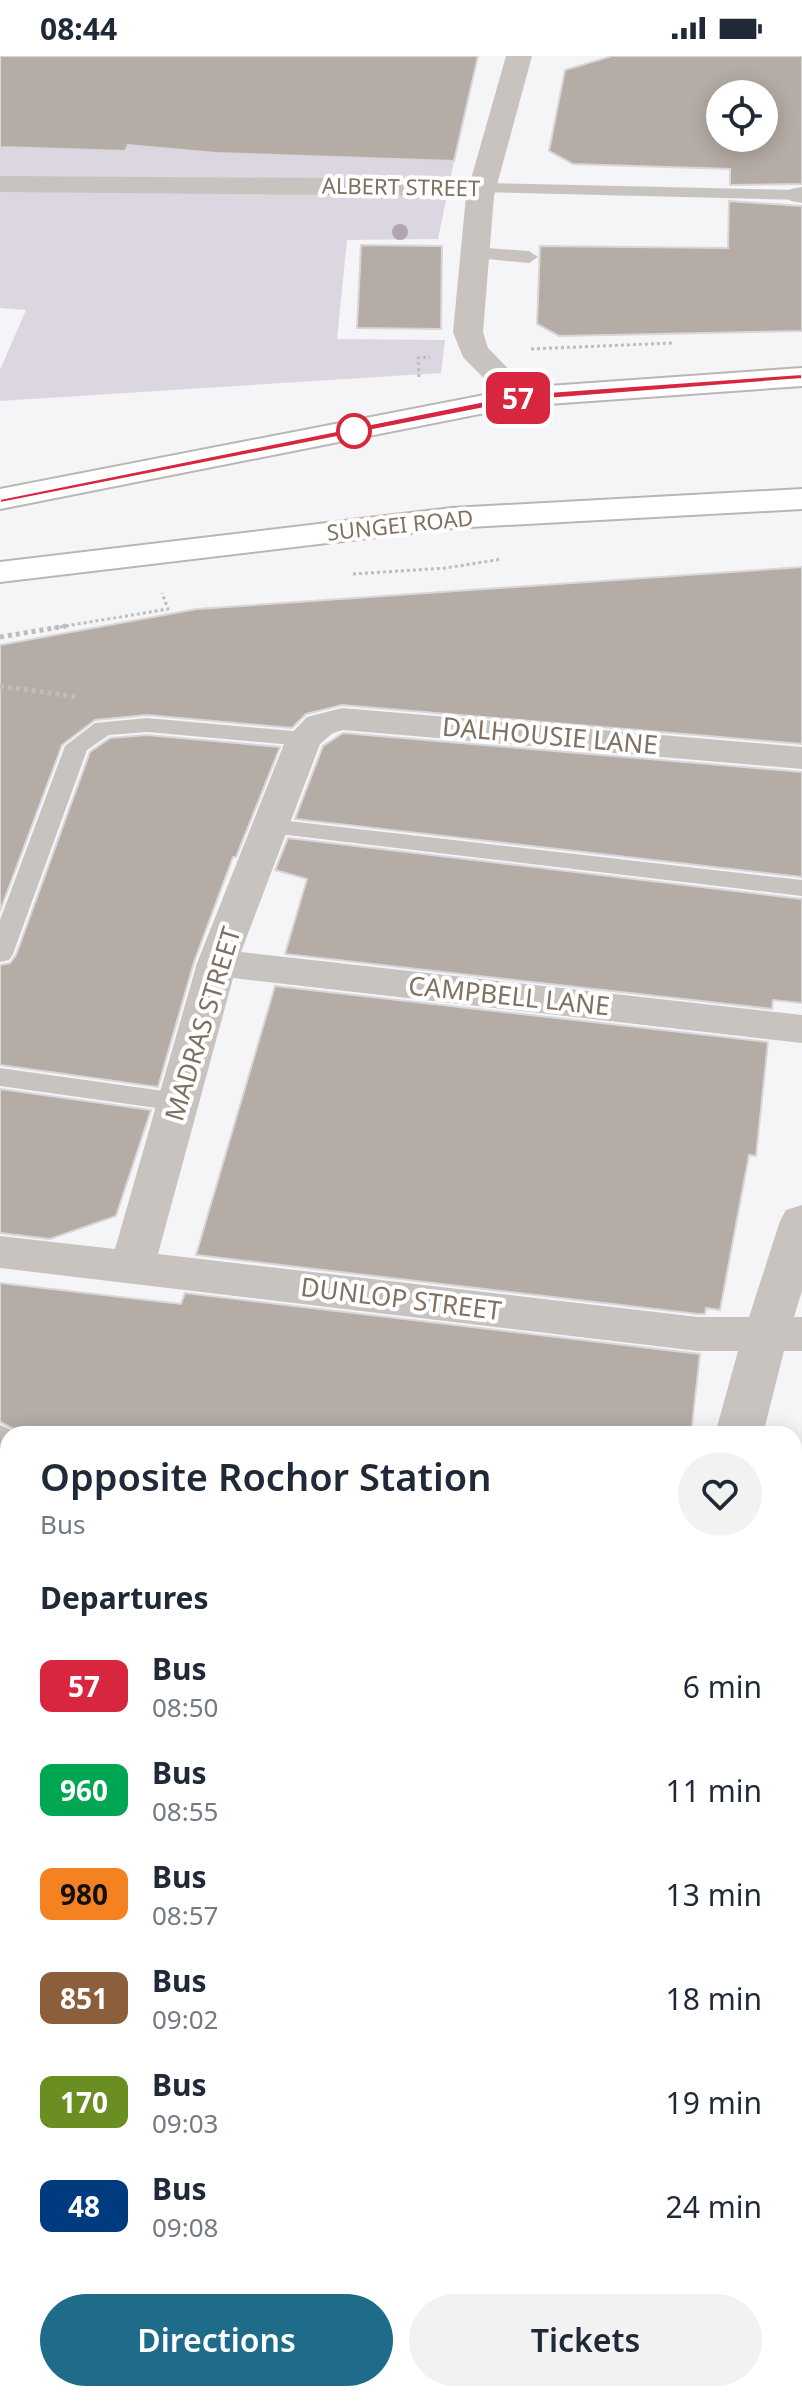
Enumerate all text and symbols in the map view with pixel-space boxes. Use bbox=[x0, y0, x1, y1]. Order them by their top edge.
text: 08:44 bbox=[40, 8, 117, 49]
map controls bbox=[706, 80, 778, 152]
button: locate bbox=[706, 80, 778, 152]
street label: ALBERT STREET bbox=[322, 170, 480, 202]
line badge: 57 bbox=[482, 372, 554, 424]
text: 57 bbox=[502, 379, 534, 417]
unlabelled marker bbox=[337, 414, 371, 448]
street label: SUNGEI ROAD bbox=[325, 501, 474, 547]
street label: DALHOUSIE LANE bbox=[441, 708, 659, 762]
street label: MADRAS STREET bbox=[155, 922, 249, 1125]
street label: CAMPBELL LANE bbox=[407, 967, 612, 1023]
street label: DUNLOP STREET bbox=[299, 1268, 504, 1328]
text: Opposite Rochor Station bbox=[40, 1450, 491, 1502]
button: heart bbox=[678, 1452, 762, 1536]
text: Bus bbox=[40, 1506, 85, 1542]
text: Departures bbox=[40, 1577, 209, 1618]
text: Bus bbox=[152, 1648, 207, 1689]
text: 6 min bbox=[683, 1666, 762, 1707]
text: 57 bbox=[68, 1667, 100, 1705]
text: 08:50 bbox=[152, 1689, 218, 1725]
text: Bus bbox=[152, 1752, 207, 1793]
text: 11 min bbox=[666, 1770, 762, 1811]
text: 960 bbox=[60, 1771, 108, 1809]
text: 08:55 bbox=[152, 1793, 218, 1829]
text: Bus bbox=[152, 1856, 207, 1897]
text: 13 min bbox=[666, 1874, 762, 1915]
text: 980 bbox=[60, 1875, 108, 1913]
text: 08:57 bbox=[152, 1897, 218, 1933]
text: Bus bbox=[152, 1960, 207, 2001]
text: 18 min bbox=[666, 1978, 762, 2019]
text: 851 bbox=[60, 1979, 108, 2017]
text: 09:02 bbox=[152, 2001, 218, 2037]
text: Bus bbox=[152, 2064, 207, 2105]
text: 19 min bbox=[666, 2082, 762, 2123]
text: 170 bbox=[60, 2083, 108, 2121]
text: 09:03 bbox=[152, 2105, 218, 2141]
text: Bus bbox=[152, 2168, 207, 2209]
text: 24 min bbox=[666, 2186, 762, 2227]
text: 48 bbox=[68, 2187, 100, 2225]
text: 09:08 bbox=[152, 2209, 218, 2245]
button: Directions bbox=[40, 2294, 393, 2386]
button: Tickets bbox=[409, 2294, 762, 2386]

